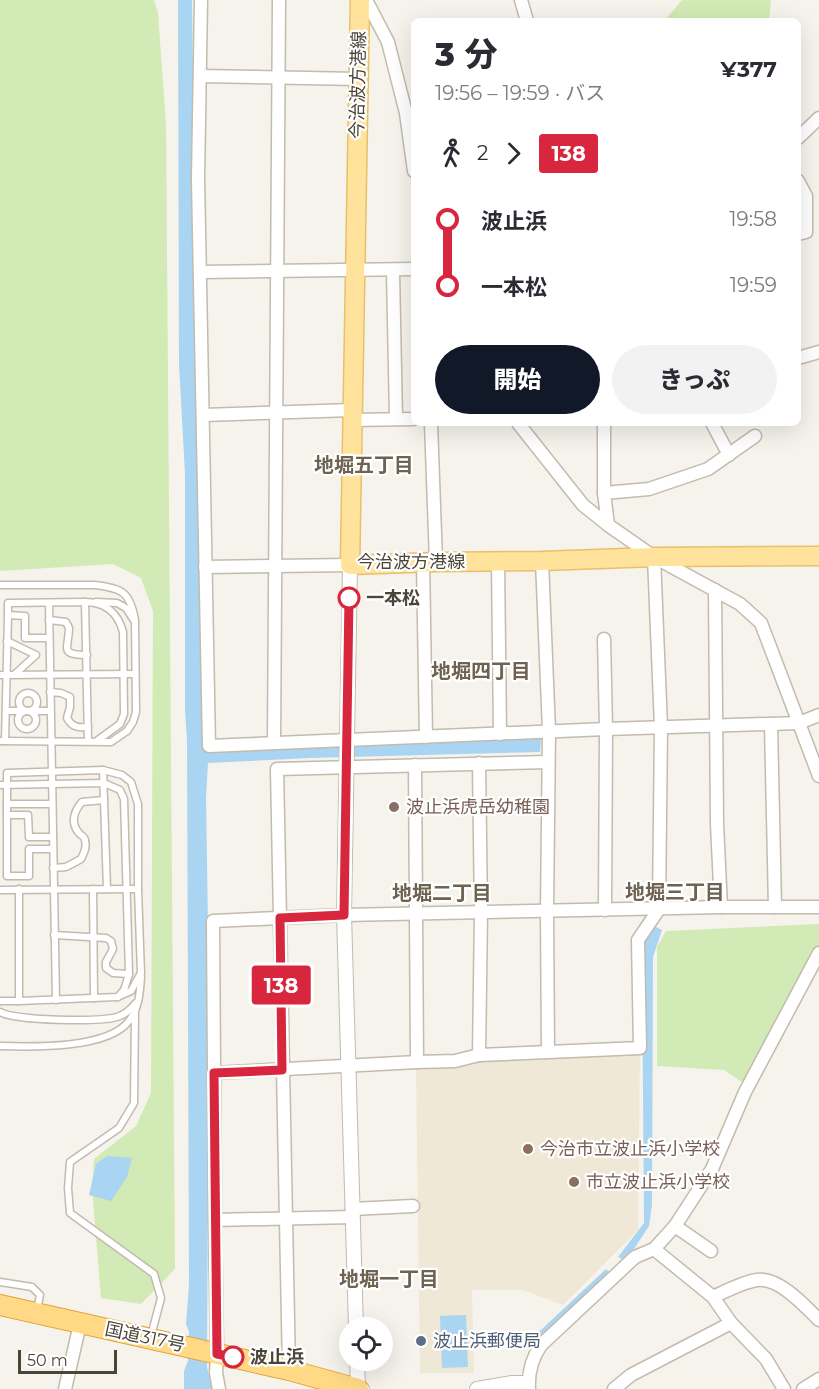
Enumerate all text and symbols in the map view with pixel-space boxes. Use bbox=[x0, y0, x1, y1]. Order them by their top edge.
street label: 今治波方港線 bbox=[346, 31, 370, 139]
text: 3 分 bbox=[435, 34, 498, 74]
text: ¥377 bbox=[720, 56, 777, 83]
text: 19:56 – 19:59 · バス bbox=[435, 81, 605, 105]
icon: walk bbox=[435, 137, 468, 170]
icon: forward bbox=[497, 137, 530, 170]
text: 2 bbox=[477, 141, 488, 165]
text: 138 bbox=[551, 141, 586, 166]
text: 19:58 bbox=[729, 207, 777, 231]
text: 波止浜 bbox=[481, 208, 547, 235]
text: 19:59 bbox=[730, 273, 777, 297]
text: 一本松 bbox=[481, 274, 547, 301]
button: 開始 bbox=[435, 345, 600, 414]
button: きっぷ bbox=[612, 345, 777, 414]
district label: 地堀五丁目 bbox=[314, 453, 414, 477]
street label: 今治波方港線 bbox=[357, 551, 465, 573]
marker: 一本松 bbox=[338, 587, 360, 609]
place label: 一本松 bbox=[366, 587, 420, 609]
district label: 地堀四丁目 bbox=[431, 659, 531, 683]
place label: 波止浜虎岳幼稚園 bbox=[406, 796, 550, 818]
marker: 波止浜虎岳幼稚園 bbox=[387, 800, 401, 814]
district label: 地堀三丁目 bbox=[625, 880, 725, 904]
district label: 地堀二丁目 bbox=[392, 881, 492, 905]
line badge: 138 bbox=[246, 966, 316, 1004]
text: 138 bbox=[264, 973, 298, 998]
place label: 今治市立波止浜小学校 bbox=[540, 1138, 720, 1160]
marker: 今治市立波止浜小学校 bbox=[521, 1142, 535, 1156]
place label: 市立波止浜小学校 bbox=[586, 1171, 730, 1193]
marker: 市立波止浜小学校 bbox=[567, 1175, 581, 1189]
district label: 地堀一丁目 bbox=[339, 1267, 439, 1291]
map controls bbox=[339, 1317, 393, 1371]
button: locate bbox=[339, 1317, 393, 1371]
street label: 国道317号 bbox=[103, 1318, 187, 1356]
place label: 波止浜郵便局 bbox=[433, 1330, 541, 1352]
marker: 波止浜郵便局 bbox=[414, 1334, 428, 1348]
marker: 波止浜 bbox=[222, 1346, 244, 1368]
place label: 波止浜 bbox=[250, 1346, 304, 1368]
scale bar bbox=[18, 1347, 117, 1374]
text: 50 m bbox=[27, 1351, 68, 1370]

